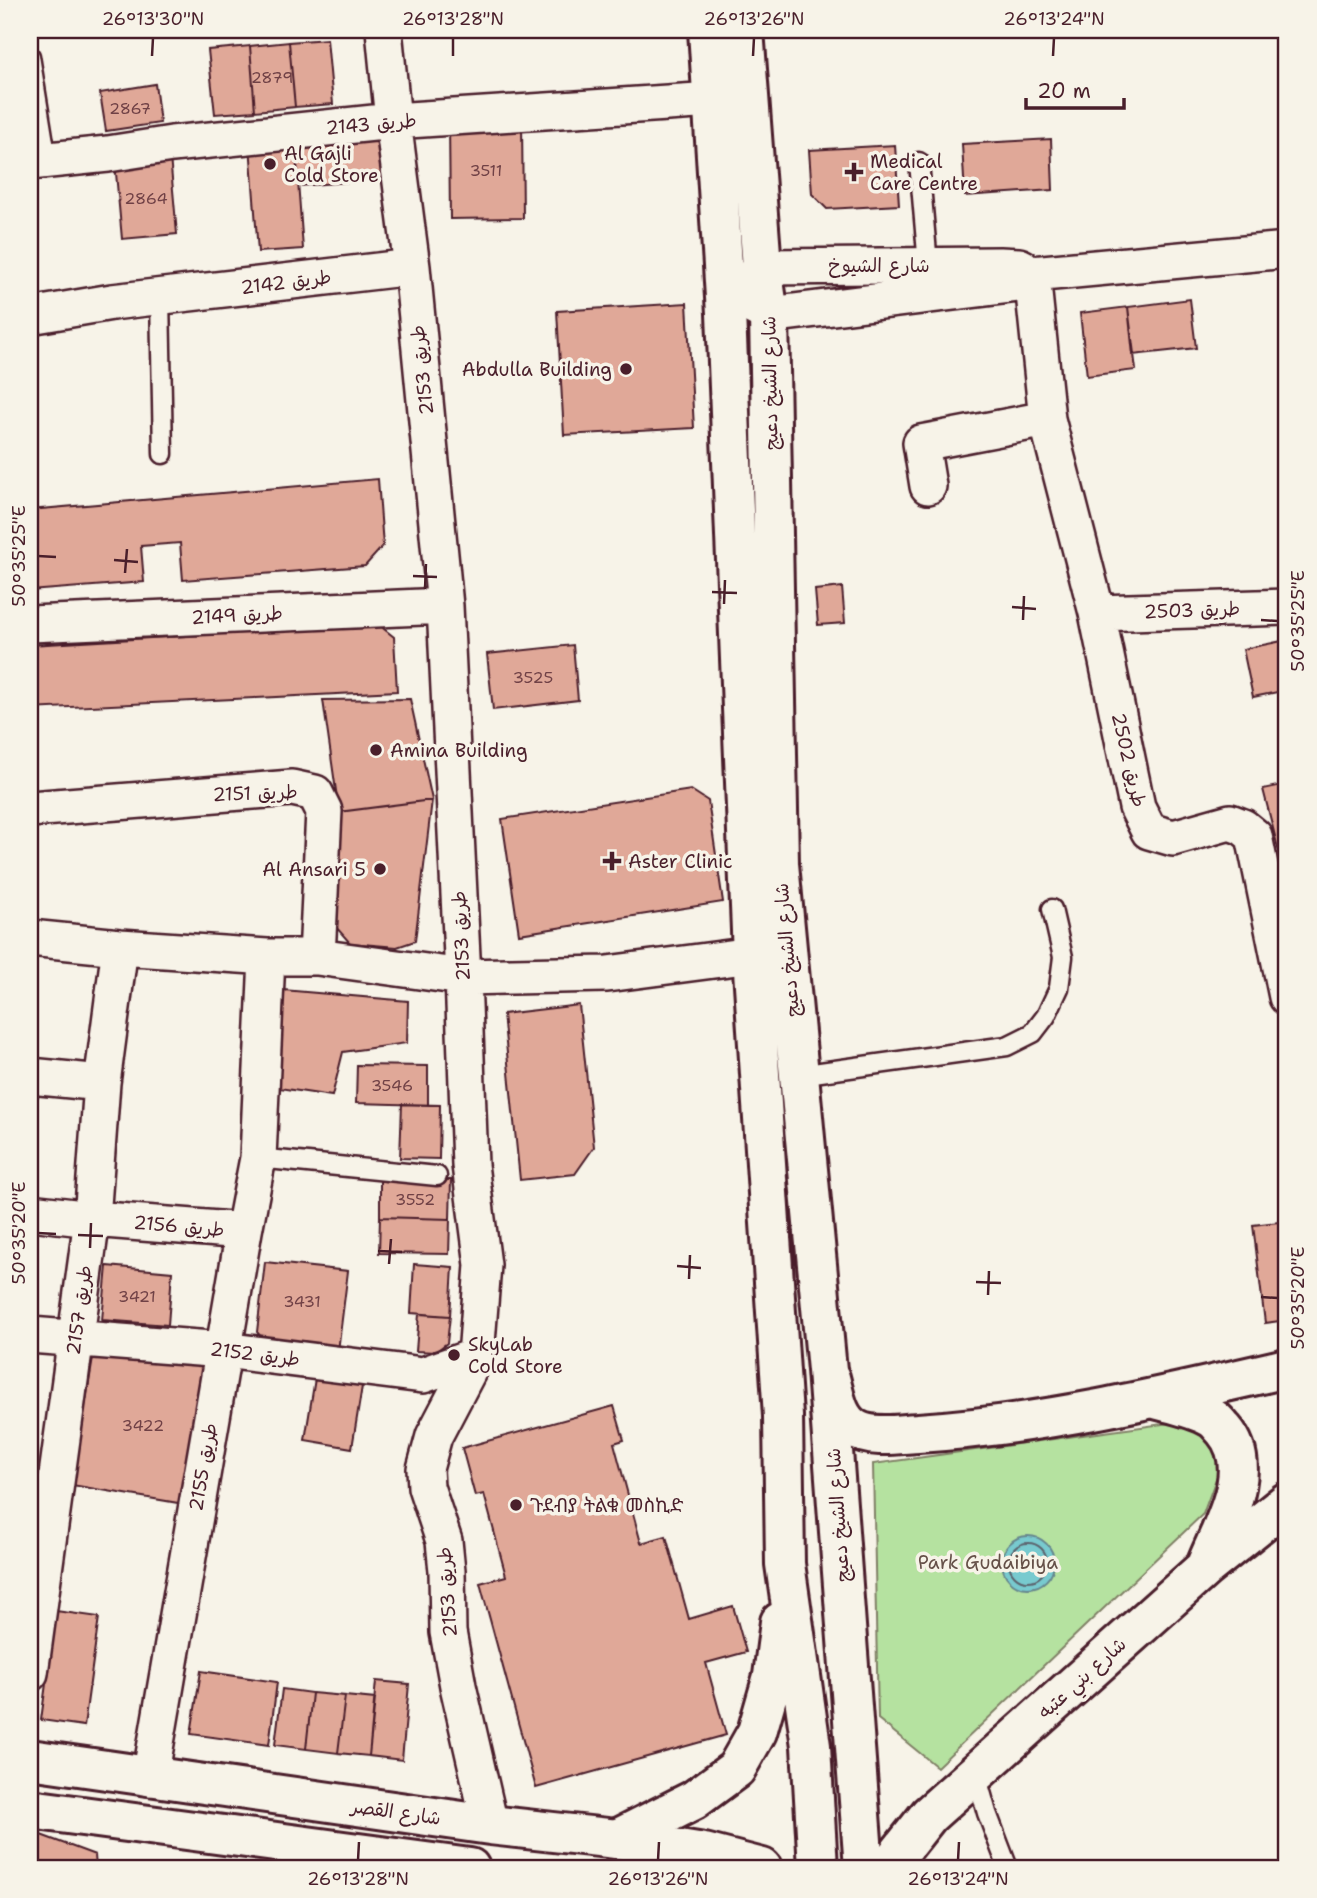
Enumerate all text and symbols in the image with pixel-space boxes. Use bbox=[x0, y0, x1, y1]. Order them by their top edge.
text: 26°13'30"N bbox=[102, 7, 204, 31]
text: 26°13'28"N bbox=[402, 7, 504, 31]
text: 26°13'26"N bbox=[704, 7, 804, 31]
text: 26°13'24"N bbox=[1003, 7, 1105, 31]
scale bar bbox=[1026, 66, 1124, 110]
house number: 2879 bbox=[251, 67, 293, 88]
text: 20 m bbox=[1037, 77, 1091, 105]
house number: 2867 bbox=[109, 98, 151, 119]
street label: طريق 2143 bbox=[325, 108, 417, 140]
place label: Al Gajli Cold Store bbox=[284, 141, 379, 188]
place label: Medical Care Centre bbox=[870, 149, 978, 196]
marker: Al Gajli Cold Store bbox=[262, 156, 278, 172]
house number: 3511 bbox=[470, 160, 502, 181]
marker: Medical Care Centre bbox=[844, 162, 864, 182]
house number: 2864 bbox=[124, 188, 168, 209]
street label: شارع الشيوخ bbox=[828, 253, 930, 279]
street label: طريق 2142 bbox=[239, 264, 333, 300]
street label: شارع الشيخ دعيج bbox=[756, 316, 785, 450]
street label: طريق 2153 bbox=[405, 324, 439, 416]
place label: Abdulla Building bbox=[462, 357, 612, 382]
marker: Abdulla Building bbox=[618, 361, 634, 377]
text: 50°35'25"E bbox=[7, 505, 31, 607]
text: 50°35'25"E bbox=[1286, 570, 1310, 672]
street label: طريق 2503 bbox=[1143, 596, 1241, 624]
street label: طريق 2149 bbox=[191, 600, 283, 630]
house number: 3525 bbox=[513, 667, 553, 688]
street label: طريق 2502 bbox=[1106, 710, 1152, 810]
place label: Amina Building bbox=[390, 738, 528, 763]
marker: Amina Building bbox=[368, 742, 384, 758]
street label: طريق 2151 bbox=[212, 779, 298, 807]
place label: Aster Clinic bbox=[628, 849, 733, 874]
marker: Aster Clinic bbox=[602, 851, 622, 871]
place label: Al Ansari 5 bbox=[262, 857, 366, 882]
marker: Al Ansari 5 bbox=[372, 861, 388, 877]
street label: شارع الشيخ دعيج bbox=[769, 882, 806, 1018]
street label: طريق 2153 bbox=[446, 890, 476, 982]
house number: 3546 bbox=[371, 1075, 413, 1096]
text: 50°35'20"E bbox=[7, 1181, 31, 1285]
house number: 3552 bbox=[395, 1189, 435, 1210]
street label: طريق 2156 bbox=[133, 1210, 225, 1242]
text: 50°35'20"E bbox=[1286, 1246, 1310, 1350]
street label: طريق 2157 bbox=[60, 1264, 98, 1356]
house number: 3421 bbox=[118, 1286, 156, 1307]
house number: 3431 bbox=[283, 1291, 321, 1312]
place label: SkyLab Cold Store bbox=[468, 1332, 563, 1379]
street label: طريق 2152 bbox=[209, 1336, 301, 1372]
marker: SkyLab Cold Store bbox=[446, 1347, 462, 1363]
house number: 3422 bbox=[122, 1415, 164, 1436]
street label: طريق 2155 bbox=[183, 1421, 223, 1513]
street label: شارع الشيخ دعيج bbox=[821, 1447, 856, 1583]
place label: ጉደብያ ትልቁ መስኪድ bbox=[530, 1493, 684, 1518]
marker: ጉደብያ ትልቁ መስኪድ bbox=[508, 1497, 524, 1513]
street label: طريق 2153 bbox=[431, 1546, 463, 1638]
park label: Park Gudaibiya bbox=[918, 1550, 1058, 1575]
street label: شارع بني عتبه bbox=[1033, 1632, 1134, 1727]
street label: شارع القصر bbox=[348, 1793, 442, 1832]
text: 26°13'28"N bbox=[307, 1867, 409, 1891]
text: 26°13'26"N bbox=[608, 1867, 708, 1891]
text: 26°13'24"N bbox=[907, 1867, 1009, 1891]

